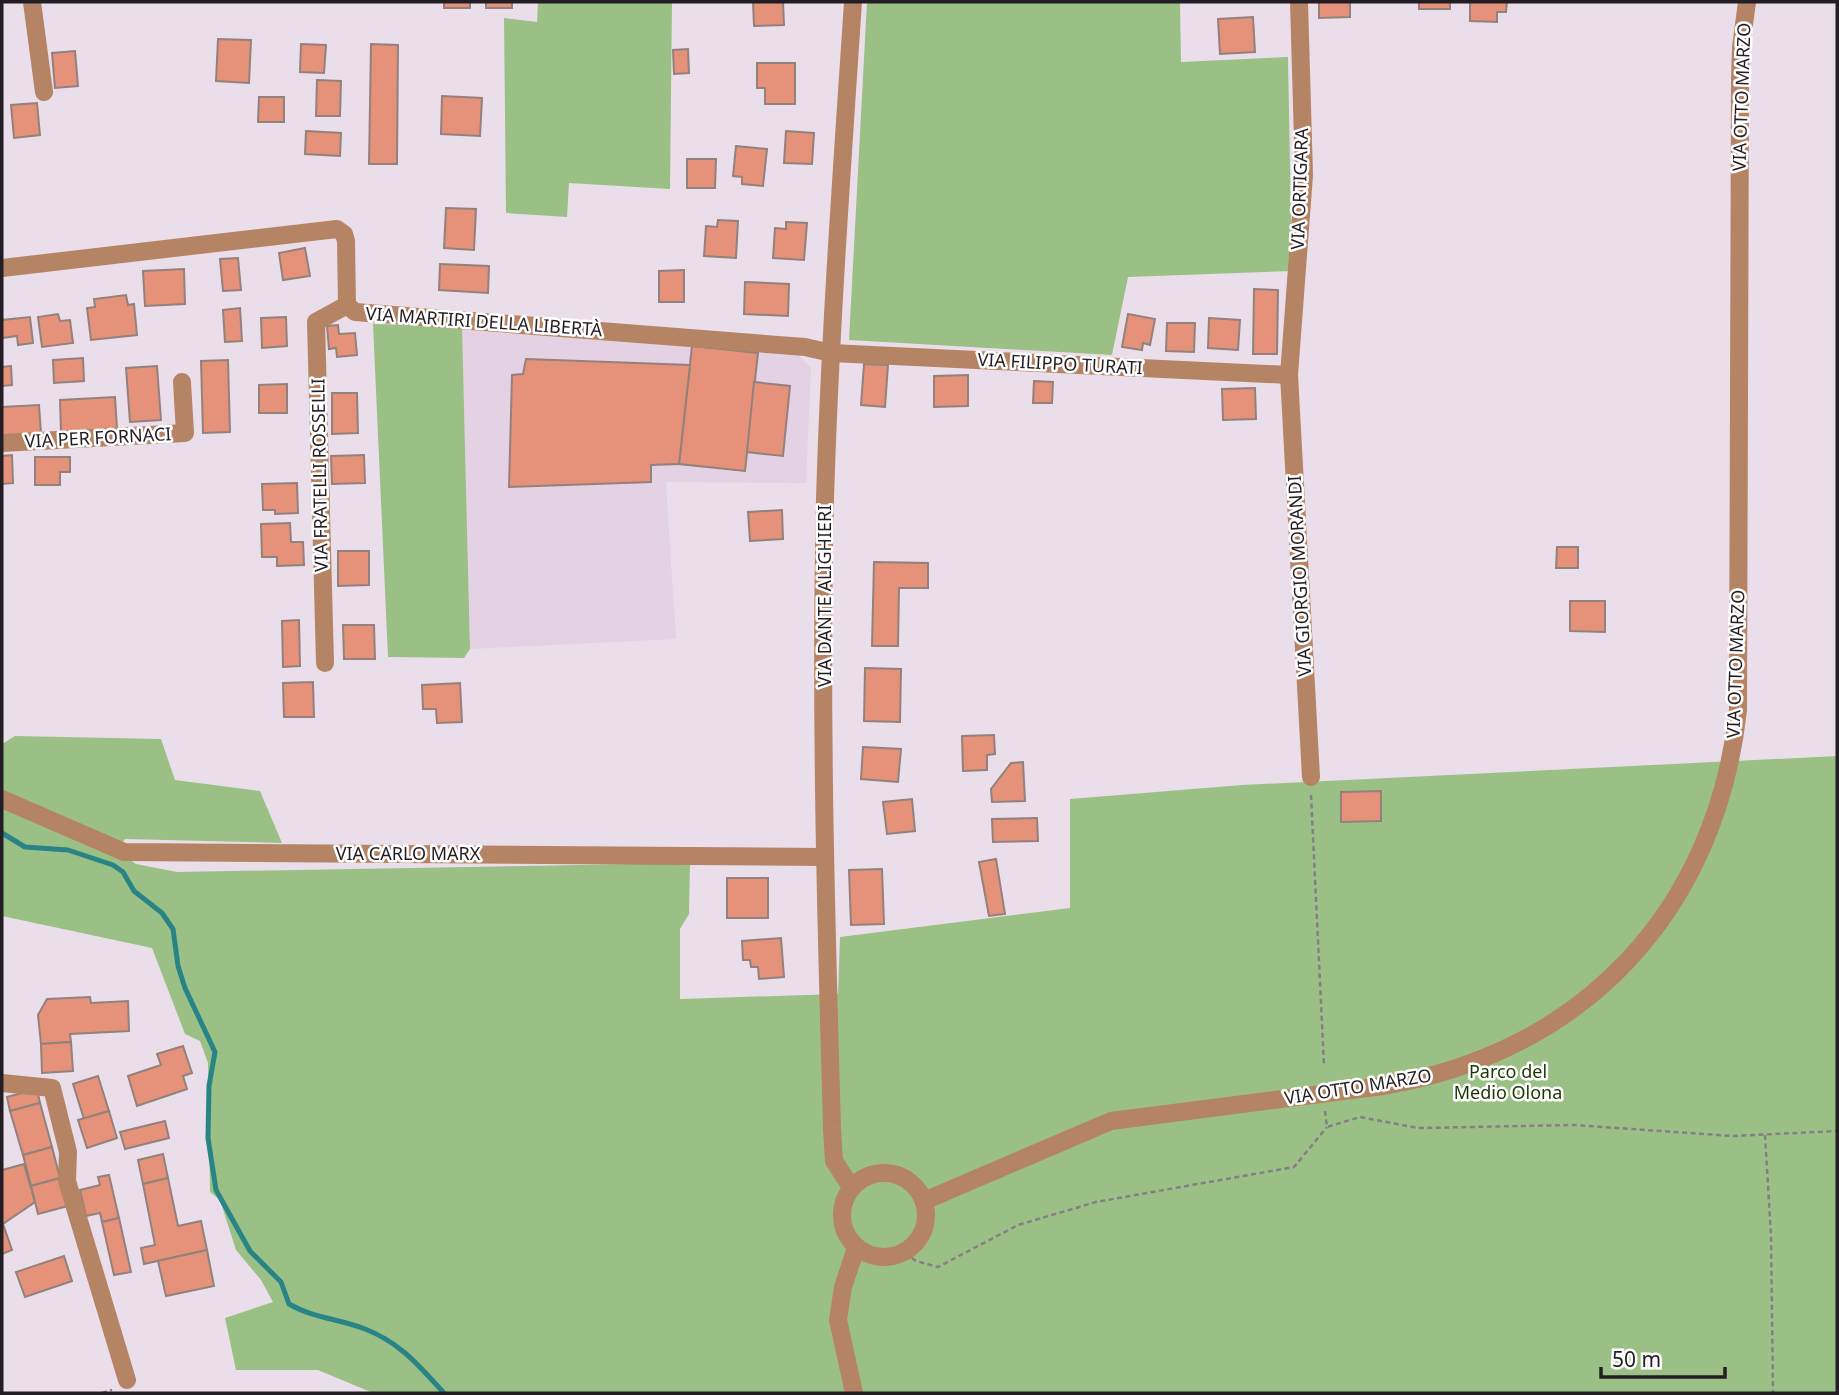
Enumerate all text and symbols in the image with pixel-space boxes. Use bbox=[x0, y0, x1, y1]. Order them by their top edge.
street label: VIA OTTO MARZO bbox=[1726, 22, 1756, 172]
street label: VIA ORTIGARA bbox=[1285, 127, 1313, 250]
street label: VIA MARTIRI DELLA LIBERTÀ bbox=[365, 301, 604, 341]
street label: VIA FILIPPO TURATI bbox=[977, 347, 1143, 379]
street label: VIA FRATELLI ROSSELLI bbox=[305, 378, 333, 572]
street label: VIA PER FORNACI bbox=[24, 421, 172, 453]
street label: VIA GIORGIO MORANDI bbox=[1282, 475, 1316, 677]
street label: VIA DANTE ALIGHIERI bbox=[812, 505, 836, 687]
street label: VIA OTTO MARZO bbox=[1720, 589, 1750, 739]
street label: VIA CARLO MARX bbox=[336, 841, 481, 865]
park label: Parco del Medio Olona bbox=[1454, 1059, 1562, 1104]
street label: VIA OTTO MARZO bbox=[1283, 1063, 1433, 1109]
scale bar bbox=[1601, 1336, 1725, 1380]
text: 50 m bbox=[1612, 1345, 1661, 1373]

